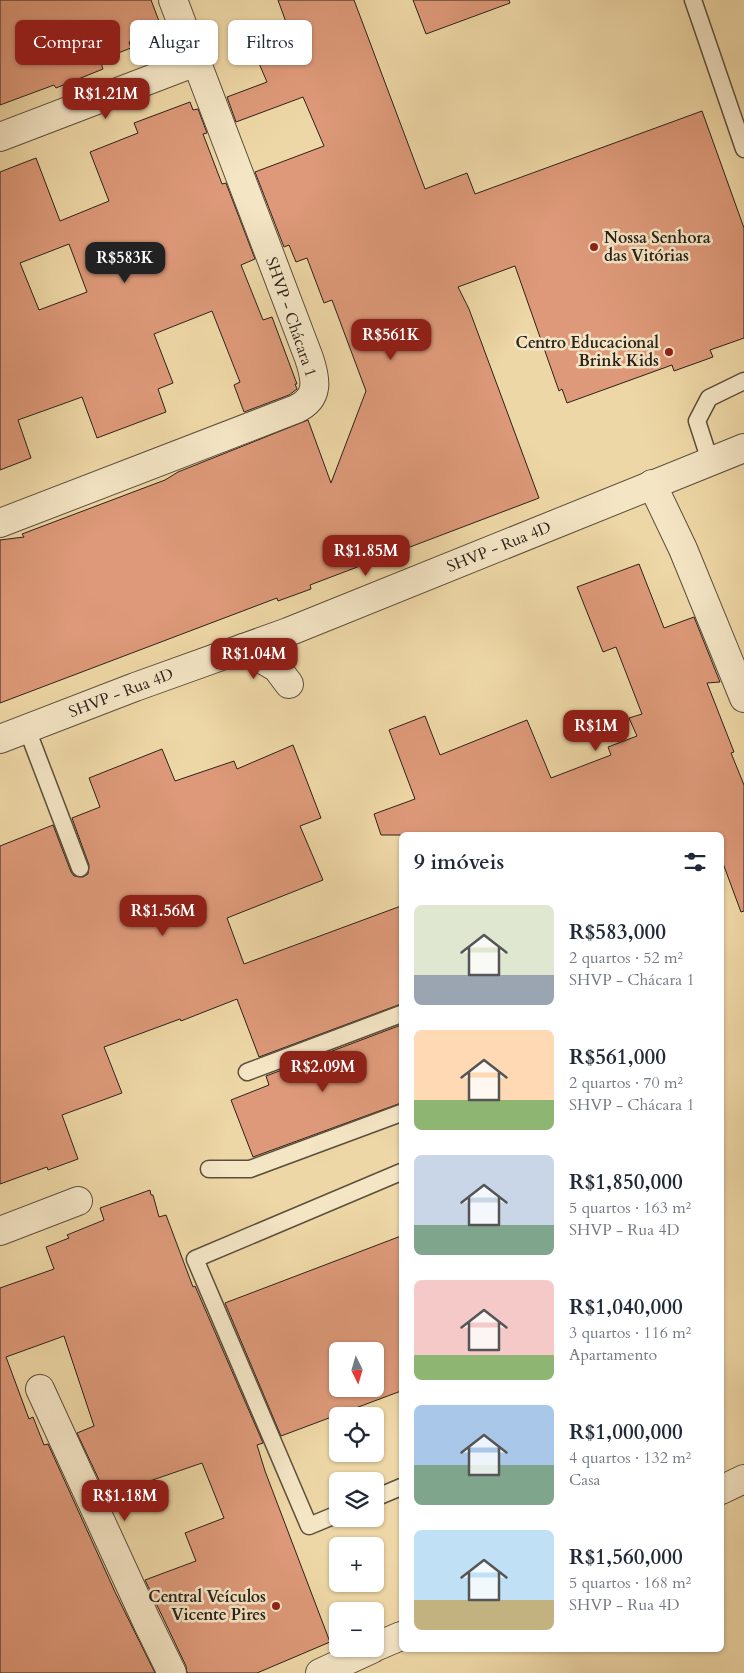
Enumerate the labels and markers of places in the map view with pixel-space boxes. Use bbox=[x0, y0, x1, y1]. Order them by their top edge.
pin: R$1.21M bbox=[60, 78, 152, 120]
place label: Nossa Senhora das Vitórias bbox=[604, 227, 711, 267]
marker: Nossa Senhora das Vitórias bbox=[588, 241, 600, 253]
pin: R$583K bbox=[84, 242, 166, 284]
pin: R$561K bbox=[350, 318, 432, 361]
place label: Centro Educacional Brink Kids bbox=[516, 332, 659, 372]
marker: Centro Educacional Brink Kids bbox=[663, 346, 675, 358]
pin: R$1.85M bbox=[320, 534, 412, 577]
pin: R$1.04M bbox=[208, 638, 300, 680]
pin: R$1M bbox=[566, 710, 626, 752]
pin: R$1.56M bbox=[117, 894, 209, 937]
pin: R$2.09M bbox=[277, 1050, 369, 1093]
pin: R$1.18M bbox=[79, 1480, 171, 1522]
place label: Central Veículos Vicente Pires bbox=[148, 1586, 266, 1626]
marker: Central Veículos Vicente Pires bbox=[270, 1600, 282, 1612]

